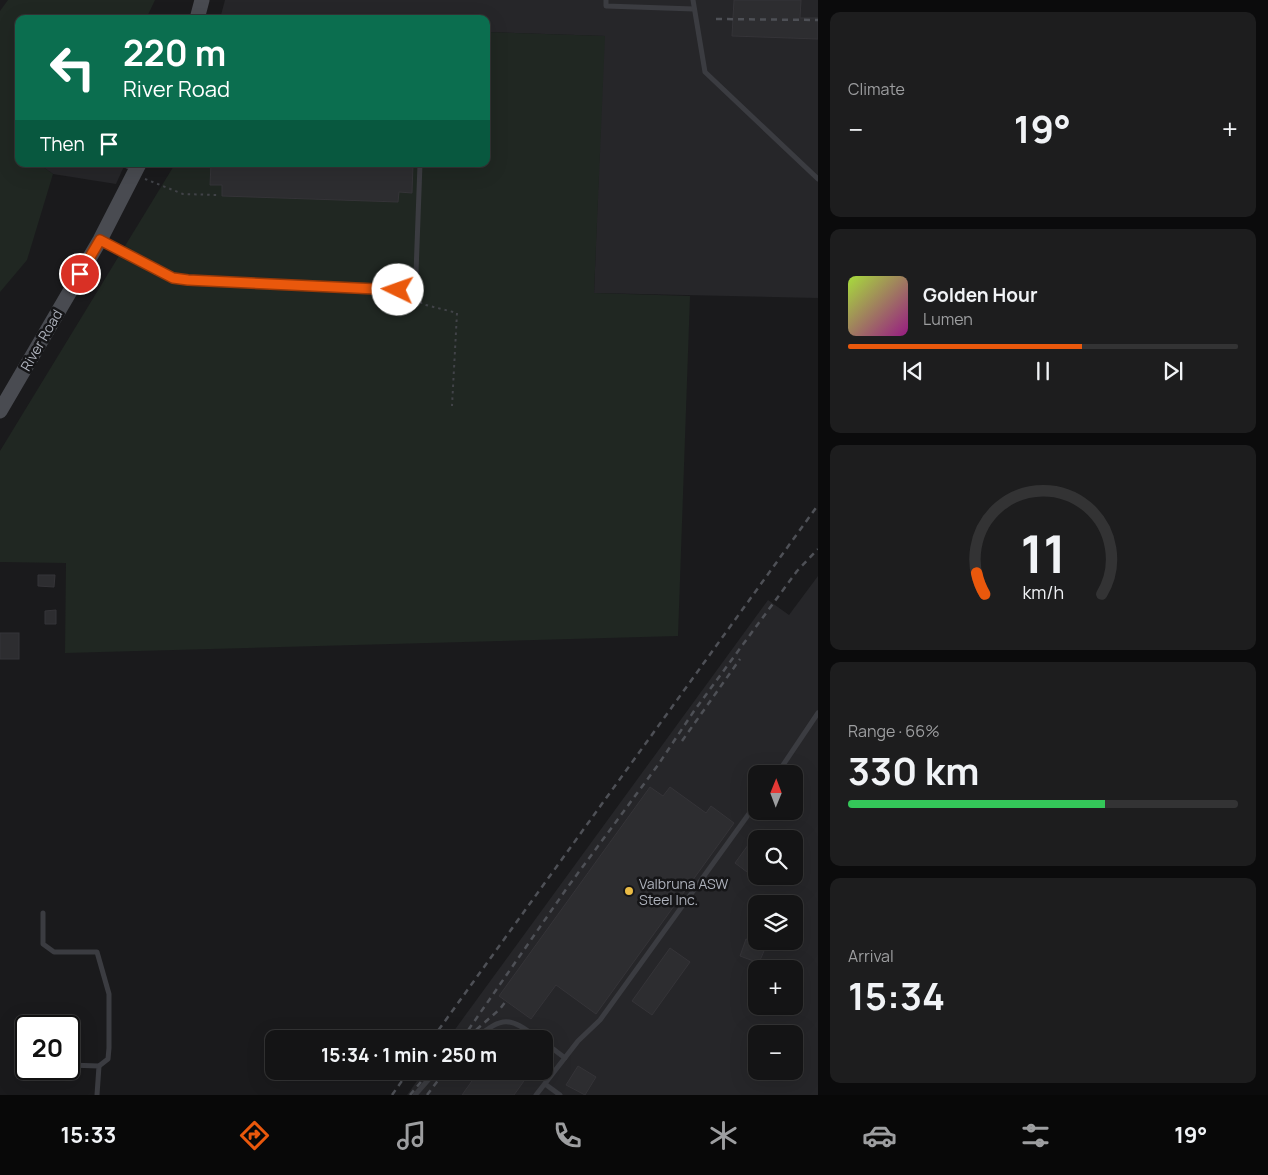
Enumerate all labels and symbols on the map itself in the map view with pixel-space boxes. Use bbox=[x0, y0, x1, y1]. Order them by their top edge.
pin bbox=[59, 253, 101, 295]
position arrow bbox=[371, 263, 423, 315]
street label: River Road bbox=[16, 306, 66, 374]
north arrow bbox=[748, 765, 802, 820]
place label: Valbruna ASW Steel Inc. bbox=[639, 874, 728, 909]
marker: Valbruna ASW Steel Inc. bbox=[623, 885, 635, 897]
speed limit sign: 20 bbox=[15, 1015, 80, 1080]

